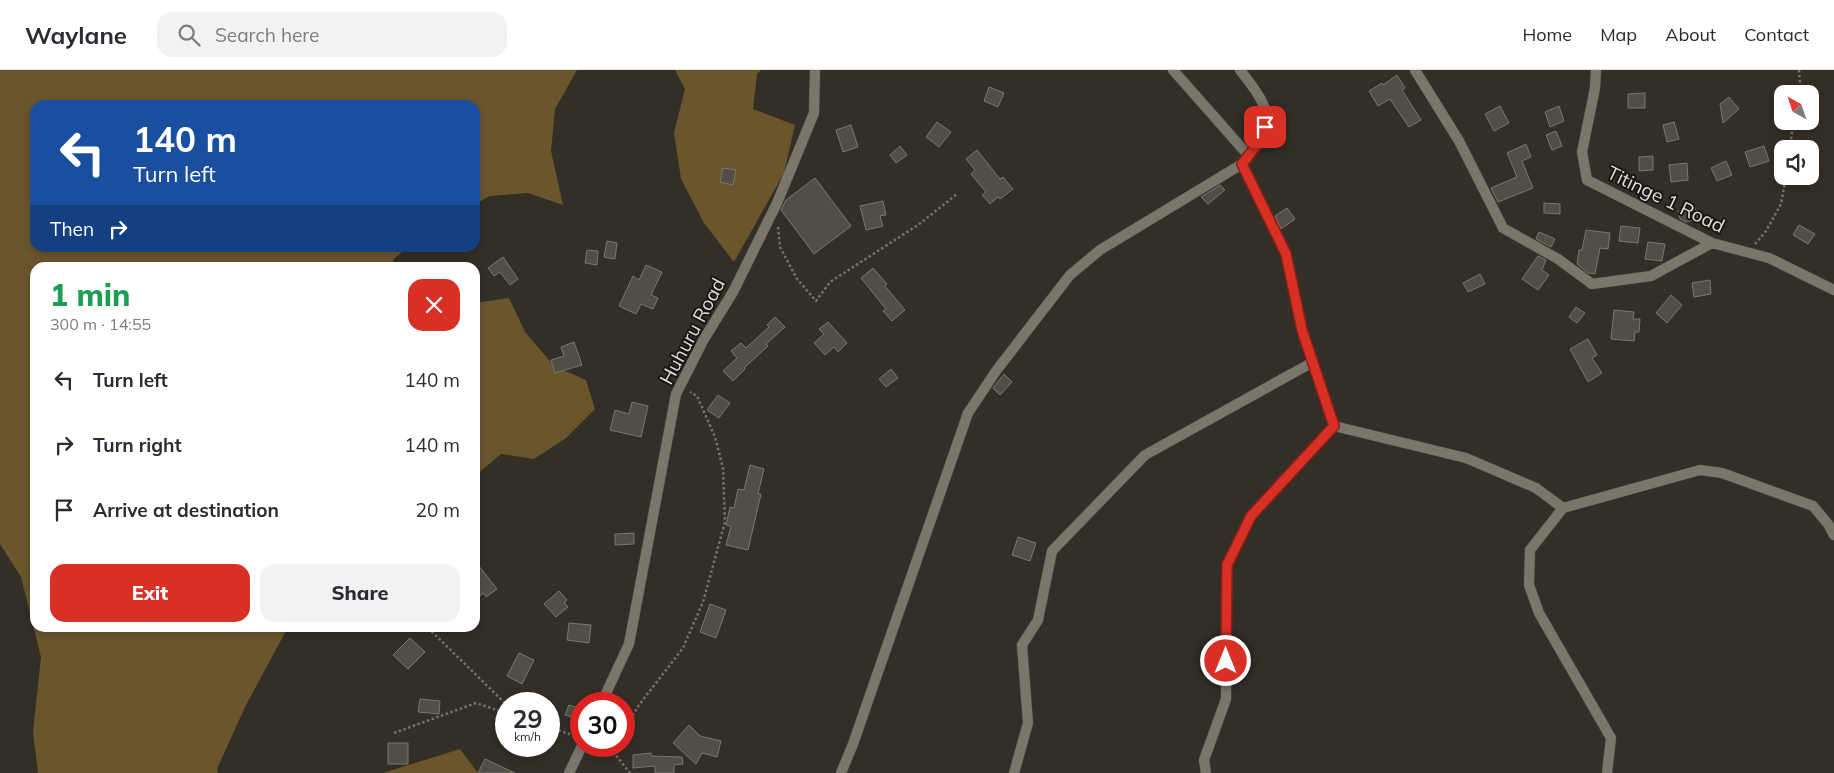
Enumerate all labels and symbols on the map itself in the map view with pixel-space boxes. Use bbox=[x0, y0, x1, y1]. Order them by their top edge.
north arrow bbox=[1774, 85, 1819, 130]
pin bbox=[1244, 106, 1286, 148]
street label: Titinge 1 Road bbox=[1603, 160, 1729, 238]
street label: Huhuru Road bbox=[654, 274, 730, 388]
position arrow bbox=[1199, 634, 1251, 686]
speed limit sign: 30 bbox=[570, 692, 635, 757]

